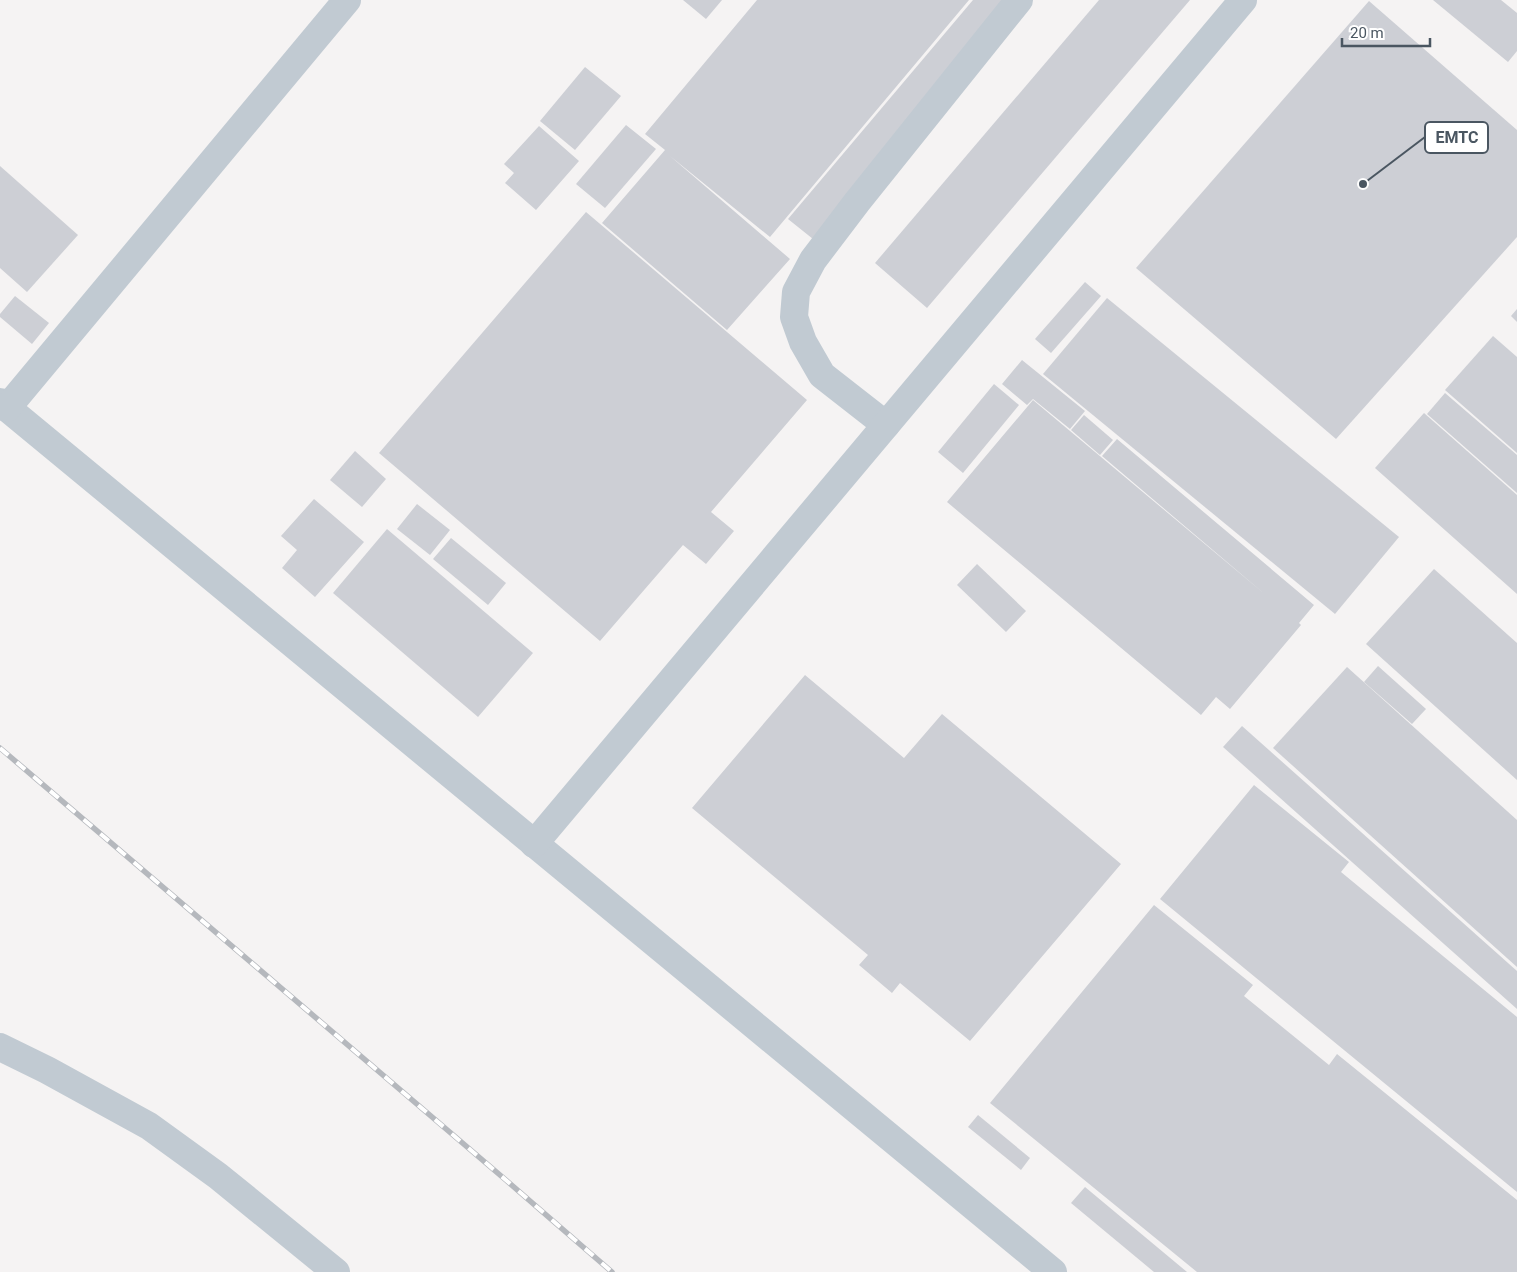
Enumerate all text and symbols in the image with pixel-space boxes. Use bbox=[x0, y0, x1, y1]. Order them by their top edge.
scale bar bbox=[1342, 15, 1430, 47]
text: 20 m bbox=[1350, 24, 1384, 42]
callout: EMTC bbox=[1425, 122, 1488, 153]
text: EMTC bbox=[1436, 128, 1478, 147]

